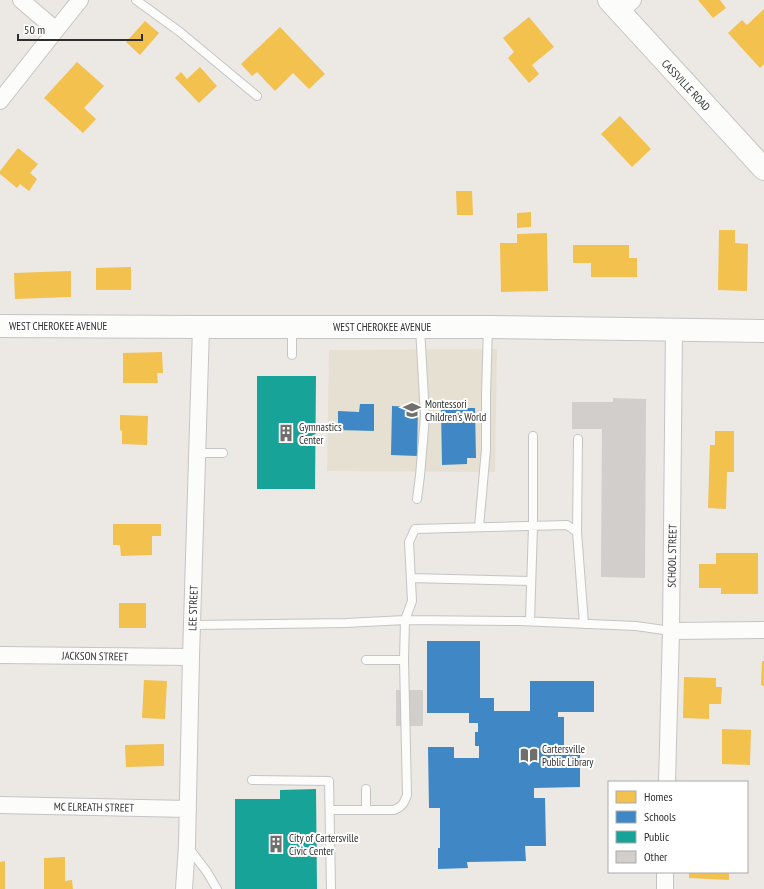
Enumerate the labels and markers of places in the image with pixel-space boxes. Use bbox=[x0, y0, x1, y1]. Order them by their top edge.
place label: Montessori Children's World bbox=[425, 397, 487, 424]
school or university icon: Montessori Children's World bbox=[402, 400, 422, 420]
place label: Gymnastics Center bbox=[299, 420, 342, 447]
building icon: Gymnastics Center bbox=[276, 423, 296, 443]
place label: Cartersville Public Library bbox=[542, 742, 594, 769]
library icon: Cartersville Public Library bbox=[519, 745, 539, 765]
place label: City of Cartersville Civic Center bbox=[289, 831, 359, 858]
building icon: City of Cartersville Civic Center bbox=[266, 834, 286, 854]

